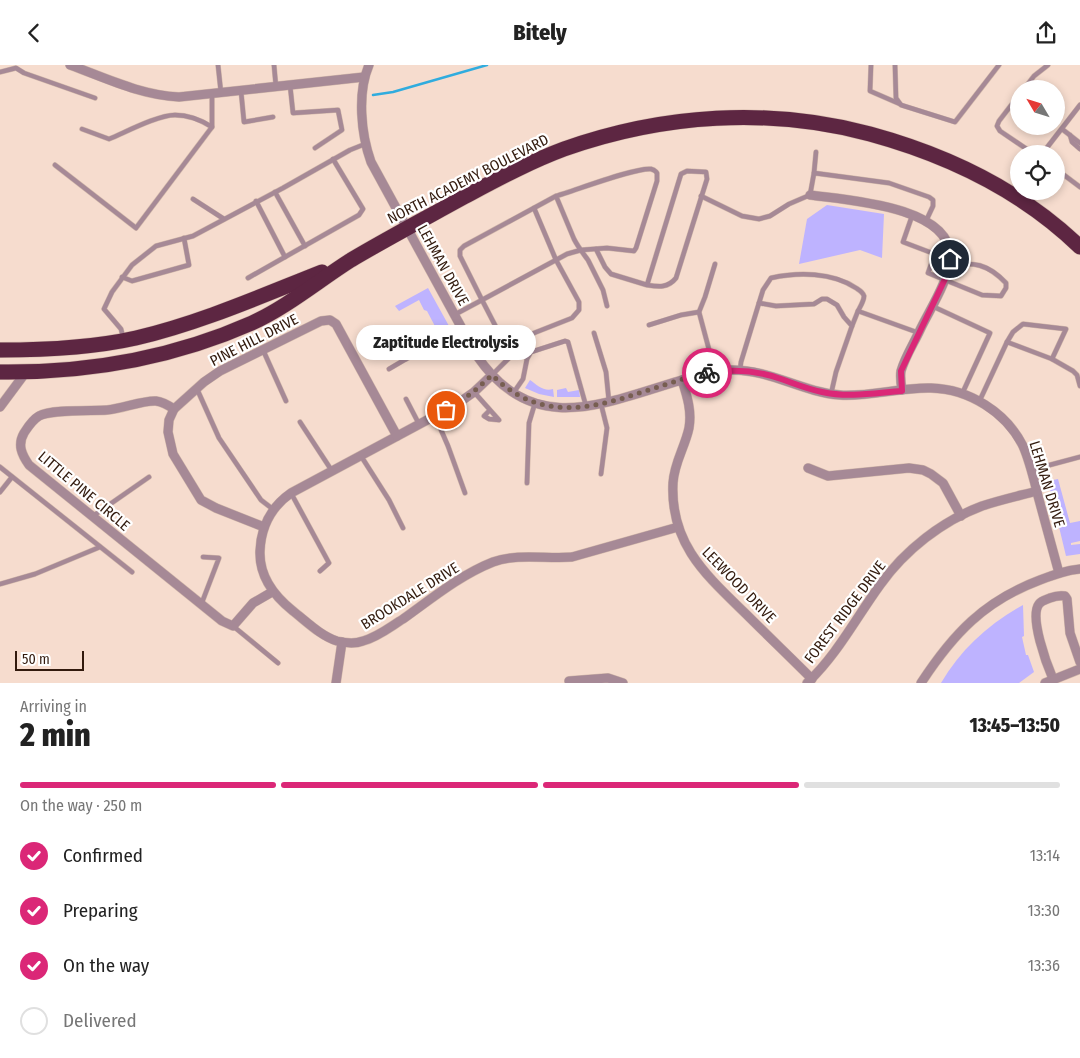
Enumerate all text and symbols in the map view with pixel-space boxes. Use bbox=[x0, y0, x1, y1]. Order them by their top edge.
icon: back bbox=[20, 19, 48, 47]
text: Bitely bbox=[513, 19, 567, 46]
icon: share bbox=[1032, 19, 1060, 47]
north arrow bbox=[1010, 80, 1065, 135]
map controls bbox=[1010, 80, 1065, 200]
street label: NORTH ACADEMY BOULEVARD bbox=[384, 130, 552, 228]
button: locate bbox=[1010, 145, 1065, 200]
street label: LEHMAN DRIVE bbox=[413, 222, 473, 308]
pin bbox=[929, 238, 971, 280]
icon: home bbox=[936, 245, 964, 273]
street label: PINE HILL DRIVE bbox=[207, 310, 301, 370]
callout: Zaptitude Electrolysis bbox=[356, 325, 536, 360]
text: Zaptitude Electrolysis bbox=[373, 333, 519, 352]
courier bbox=[682, 348, 732, 398]
icon: bike bbox=[693, 359, 721, 387]
pin bbox=[425, 389, 467, 431]
icon: bag bbox=[432, 396, 460, 424]
street label: LEHMAN DRIVE bbox=[1025, 439, 1069, 529]
street label: LITTLE PINE CIRCLE bbox=[35, 447, 133, 535]
street label: LEEWOOD DRIVE bbox=[698, 543, 780, 627]
street label: FOREST RIDGE DRIVE bbox=[801, 557, 889, 667]
street label: BROOKDALE DRIVE bbox=[358, 559, 462, 633]
scale bar bbox=[15, 648, 84, 671]
text: 50 m bbox=[22, 651, 50, 668]
text: Arriving in bbox=[20, 697, 87, 716]
text: 13:45–13:50 bbox=[969, 714, 1060, 737]
text: 2 min bbox=[20, 716, 91, 754]
text: On the way · 250 m bbox=[20, 796, 142, 815]
icon: check bbox=[20, 842, 48, 870]
text: Confirmed bbox=[63, 844, 143, 867]
text: 13:14 bbox=[1030, 846, 1060, 865]
icon: check bbox=[20, 897, 48, 925]
text: Preparing bbox=[63, 899, 138, 922]
text: 13:30 bbox=[1027, 901, 1060, 920]
icon: check bbox=[20, 952, 48, 980]
text: On the way bbox=[63, 954, 149, 977]
text: 13:36 bbox=[1028, 956, 1060, 975]
text: Delivered bbox=[63, 1009, 137, 1032]

